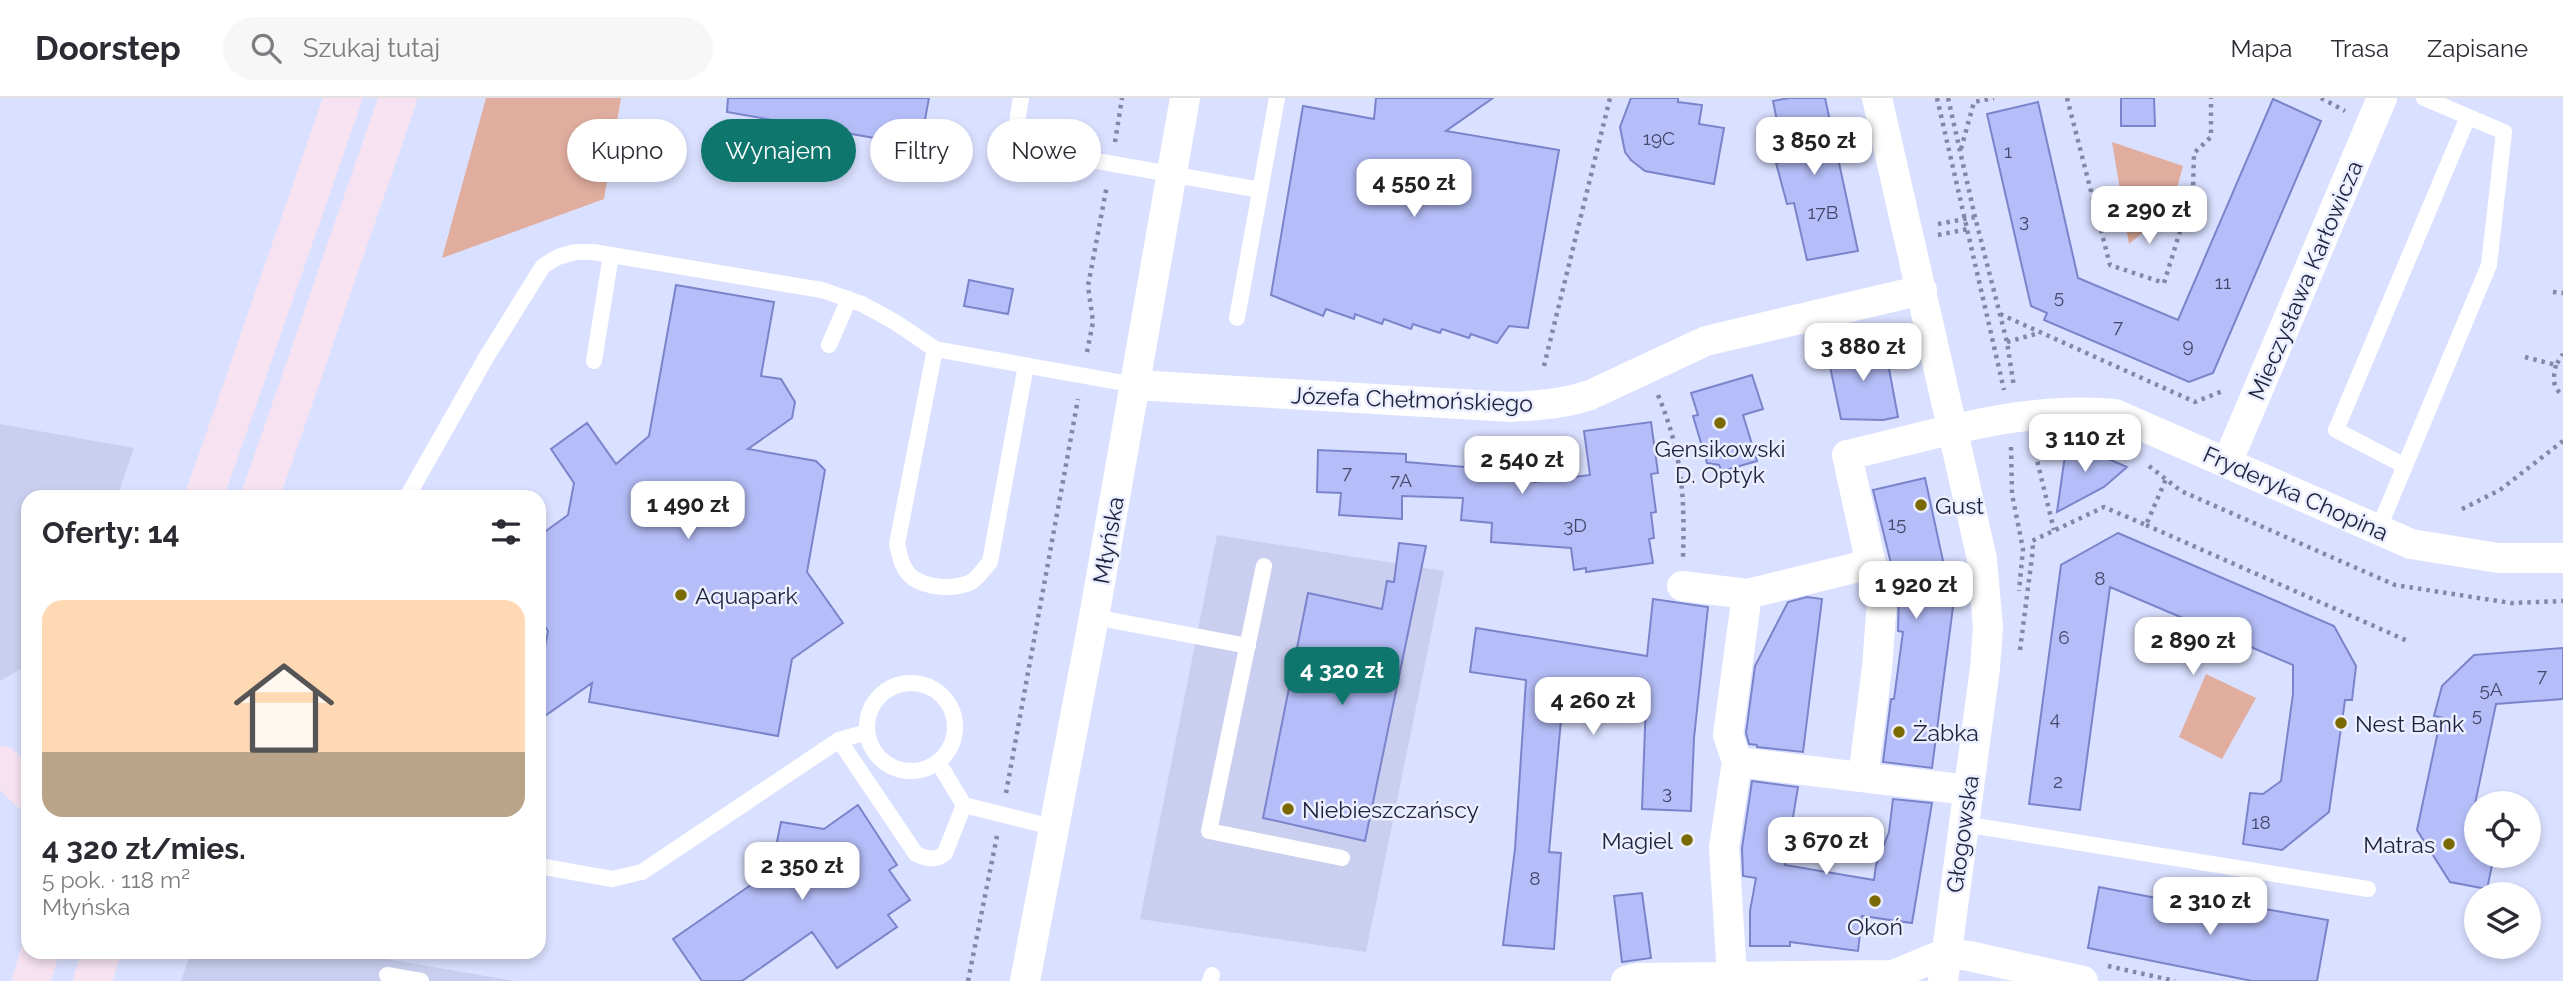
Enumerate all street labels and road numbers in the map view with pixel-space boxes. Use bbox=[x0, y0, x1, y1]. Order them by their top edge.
street label: Mieczysława Karłowicza bbox=[2242, 156, 2368, 404]
street label: Józefa Chełmońskiego bbox=[1291, 381, 1533, 417]
street label: Fryderyka Chopina bbox=[2199, 440, 2393, 546]
street label: Młyńska bbox=[1087, 494, 1129, 586]
street label: Głogowska bbox=[1940, 773, 1984, 895]

